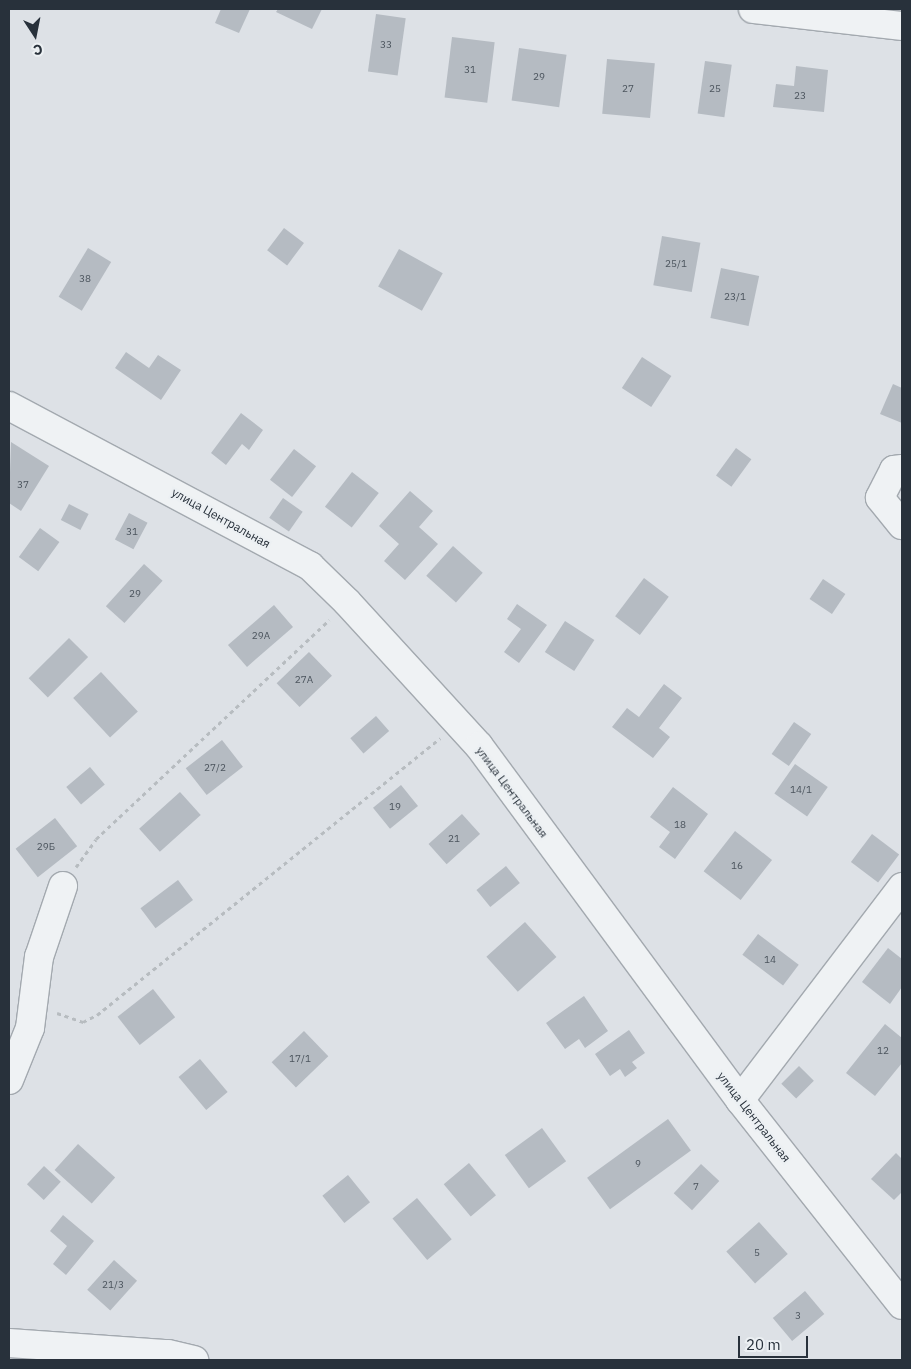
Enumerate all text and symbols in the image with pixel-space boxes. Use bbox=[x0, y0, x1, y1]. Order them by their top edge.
north arrow bbox=[10, 10, 60, 60]
house number: 33 bbox=[380, 39, 392, 51]
text: С bbox=[32, 40, 44, 59]
house number: 31 bbox=[464, 64, 476, 76]
house number: 29 bbox=[533, 71, 545, 83]
house number: 27 bbox=[622, 83, 634, 95]
house number: 25 bbox=[709, 83, 721, 95]
house number: 23 bbox=[794, 90, 806, 102]
house number: 25/1 bbox=[665, 258, 687, 270]
house number: 38 bbox=[79, 273, 91, 285]
house number: 23/1 bbox=[724, 291, 746, 303]
house number: 37 bbox=[17, 479, 29, 491]
street label: улица Центральная bbox=[169, 485, 273, 551]
house number: 31 bbox=[126, 526, 138, 538]
house number: 29 bbox=[129, 588, 141, 600]
house number: 29А bbox=[252, 630, 270, 642]
house number: 27А bbox=[295, 674, 313, 686]
street label: улица Центральная bbox=[473, 744, 551, 840]
house number: 27/2 bbox=[204, 762, 226, 774]
house number: 14/1 bbox=[790, 784, 812, 796]
house number: 19 bbox=[389, 801, 401, 813]
house number: 18 bbox=[674, 819, 686, 831]
house number: 21 bbox=[448, 833, 460, 845]
house number: 29Б bbox=[37, 841, 55, 853]
house number: 16 bbox=[731, 860, 743, 872]
house number: 14 bbox=[764, 954, 776, 966]
house number: 12 bbox=[877, 1045, 889, 1057]
house number: 17/1 bbox=[289, 1053, 311, 1065]
street label: улица Центральная bbox=[714, 1069, 794, 1165]
house number: 9 bbox=[635, 1158, 641, 1170]
house number: 7 bbox=[693, 1181, 699, 1193]
house number: 5 bbox=[754, 1247, 760, 1259]
house number: 21/3 bbox=[102, 1279, 124, 1291]
house number: 3 bbox=[795, 1310, 801, 1322]
scale bar bbox=[741, 1326, 811, 1358]
text: 20 m bbox=[746, 1335, 781, 1354]

